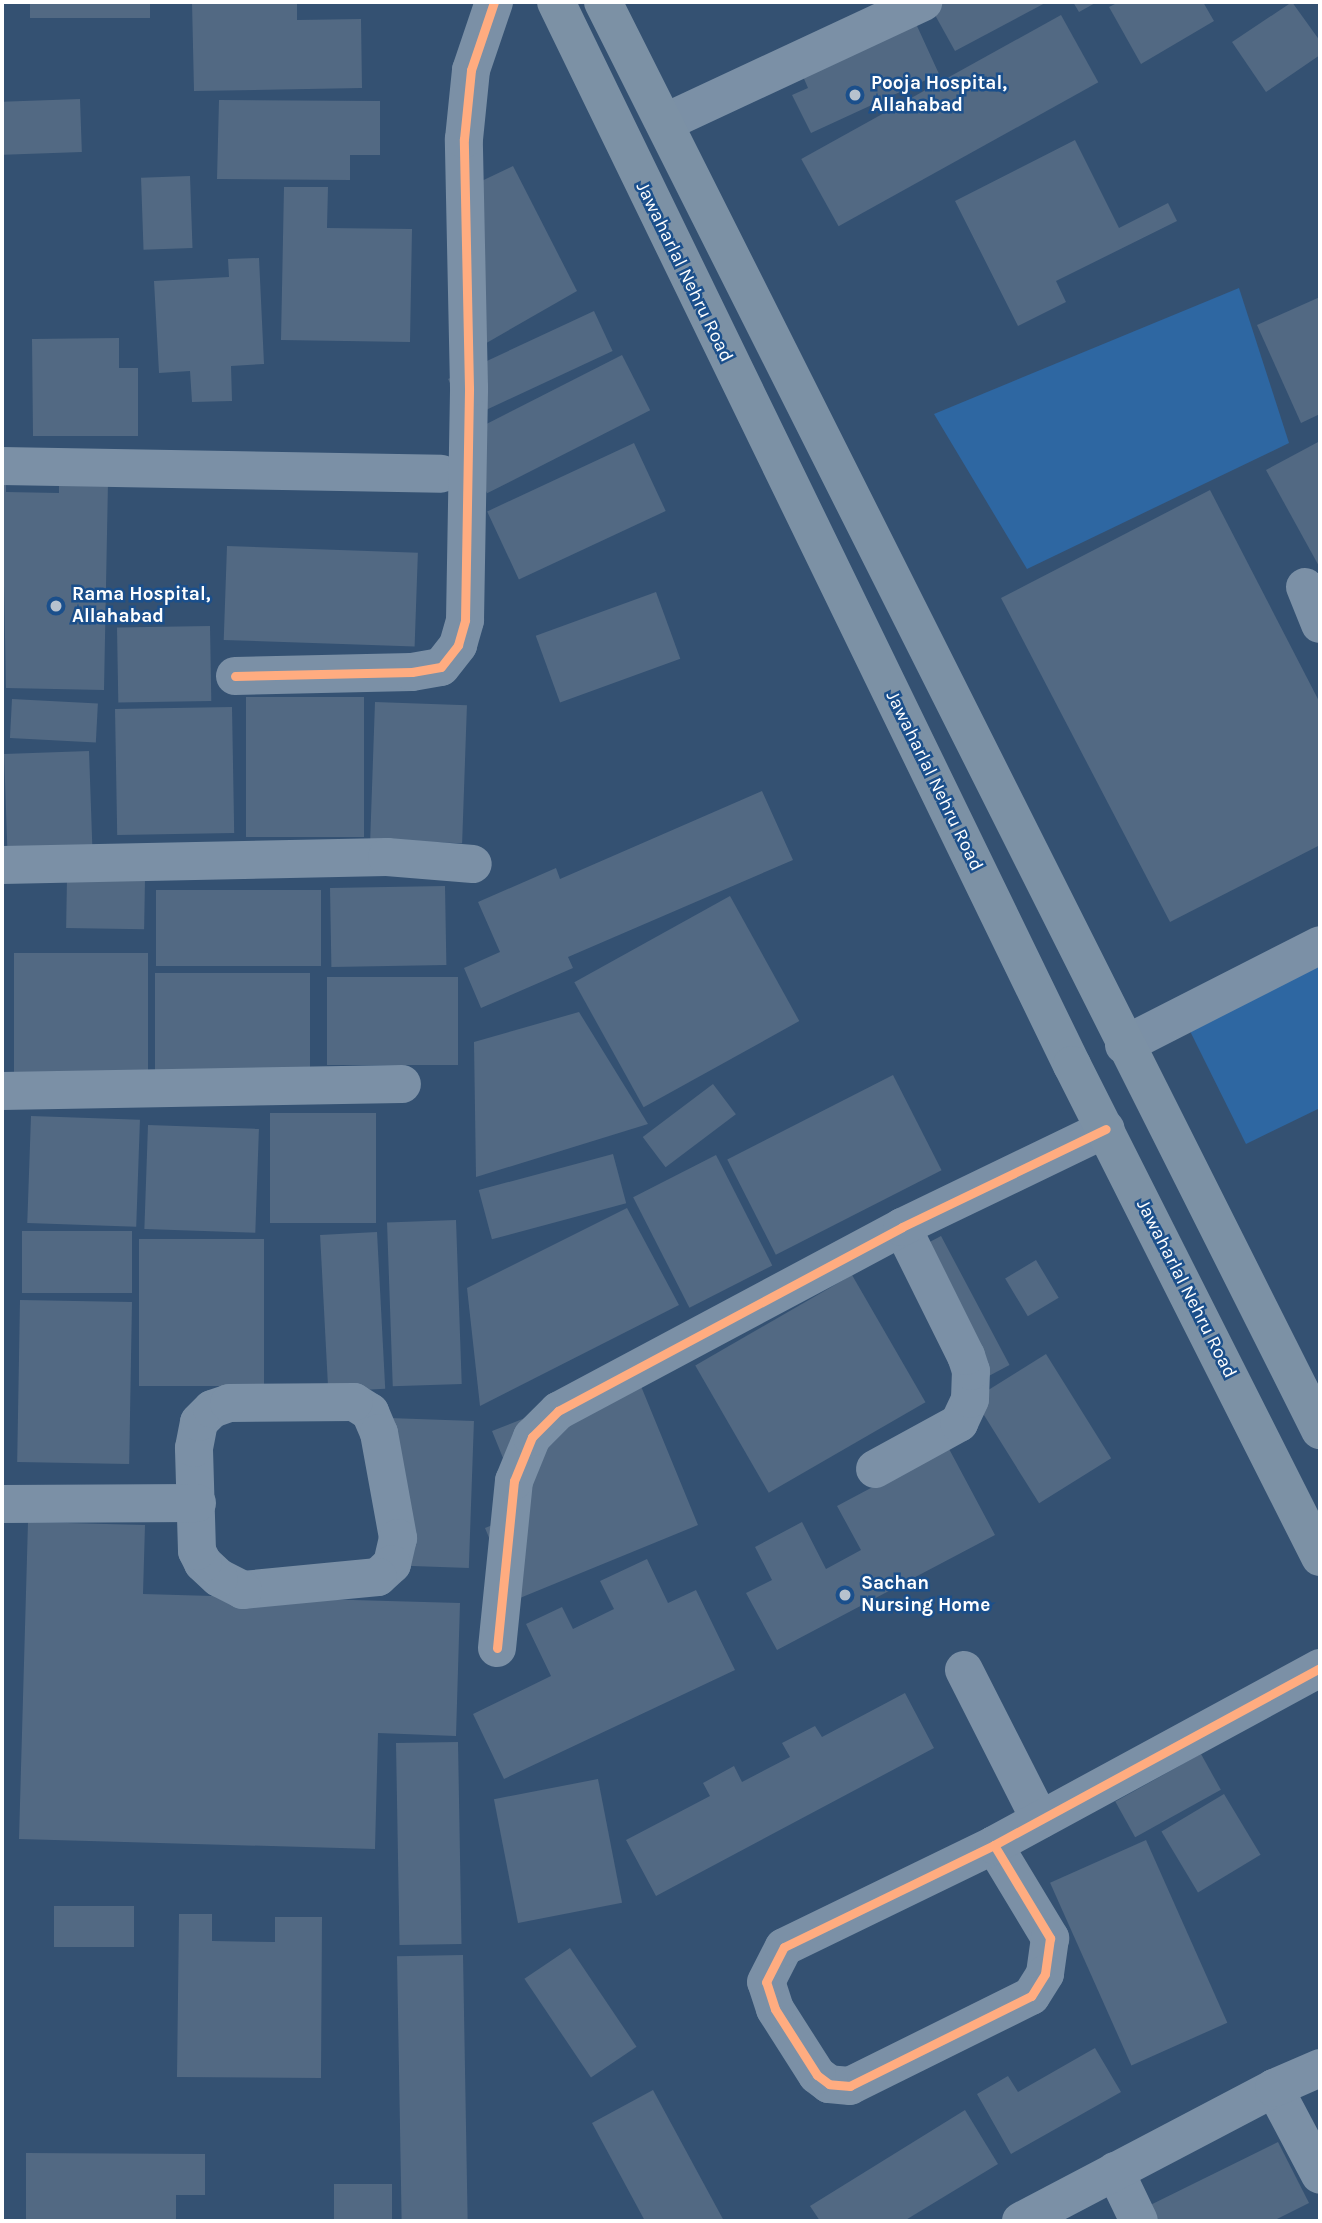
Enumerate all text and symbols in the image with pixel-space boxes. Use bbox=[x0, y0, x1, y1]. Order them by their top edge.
place label: Pooja Hospital, Allahabad bbox=[871, 73, 1007, 117]
marker: Pooja Hospital, Allahabad bbox=[845, 85, 865, 105]
street label: Jawaharlal Nehru Road bbox=[630, 178, 738, 366]
place label: Rama Hospital, Allahabad bbox=[72, 584, 211, 628]
marker: Rama Hospital, Allahabad bbox=[46, 596, 66, 616]
street label: Jawaharlal Nehru Road bbox=[880, 687, 988, 875]
street label: Jawaharlal Nehru Road bbox=[1131, 1196, 1241, 1382]
place label: Sachan Nursing Home bbox=[861, 1573, 990, 1617]
marker: Sachan Nursing Home bbox=[835, 1585, 855, 1605]

